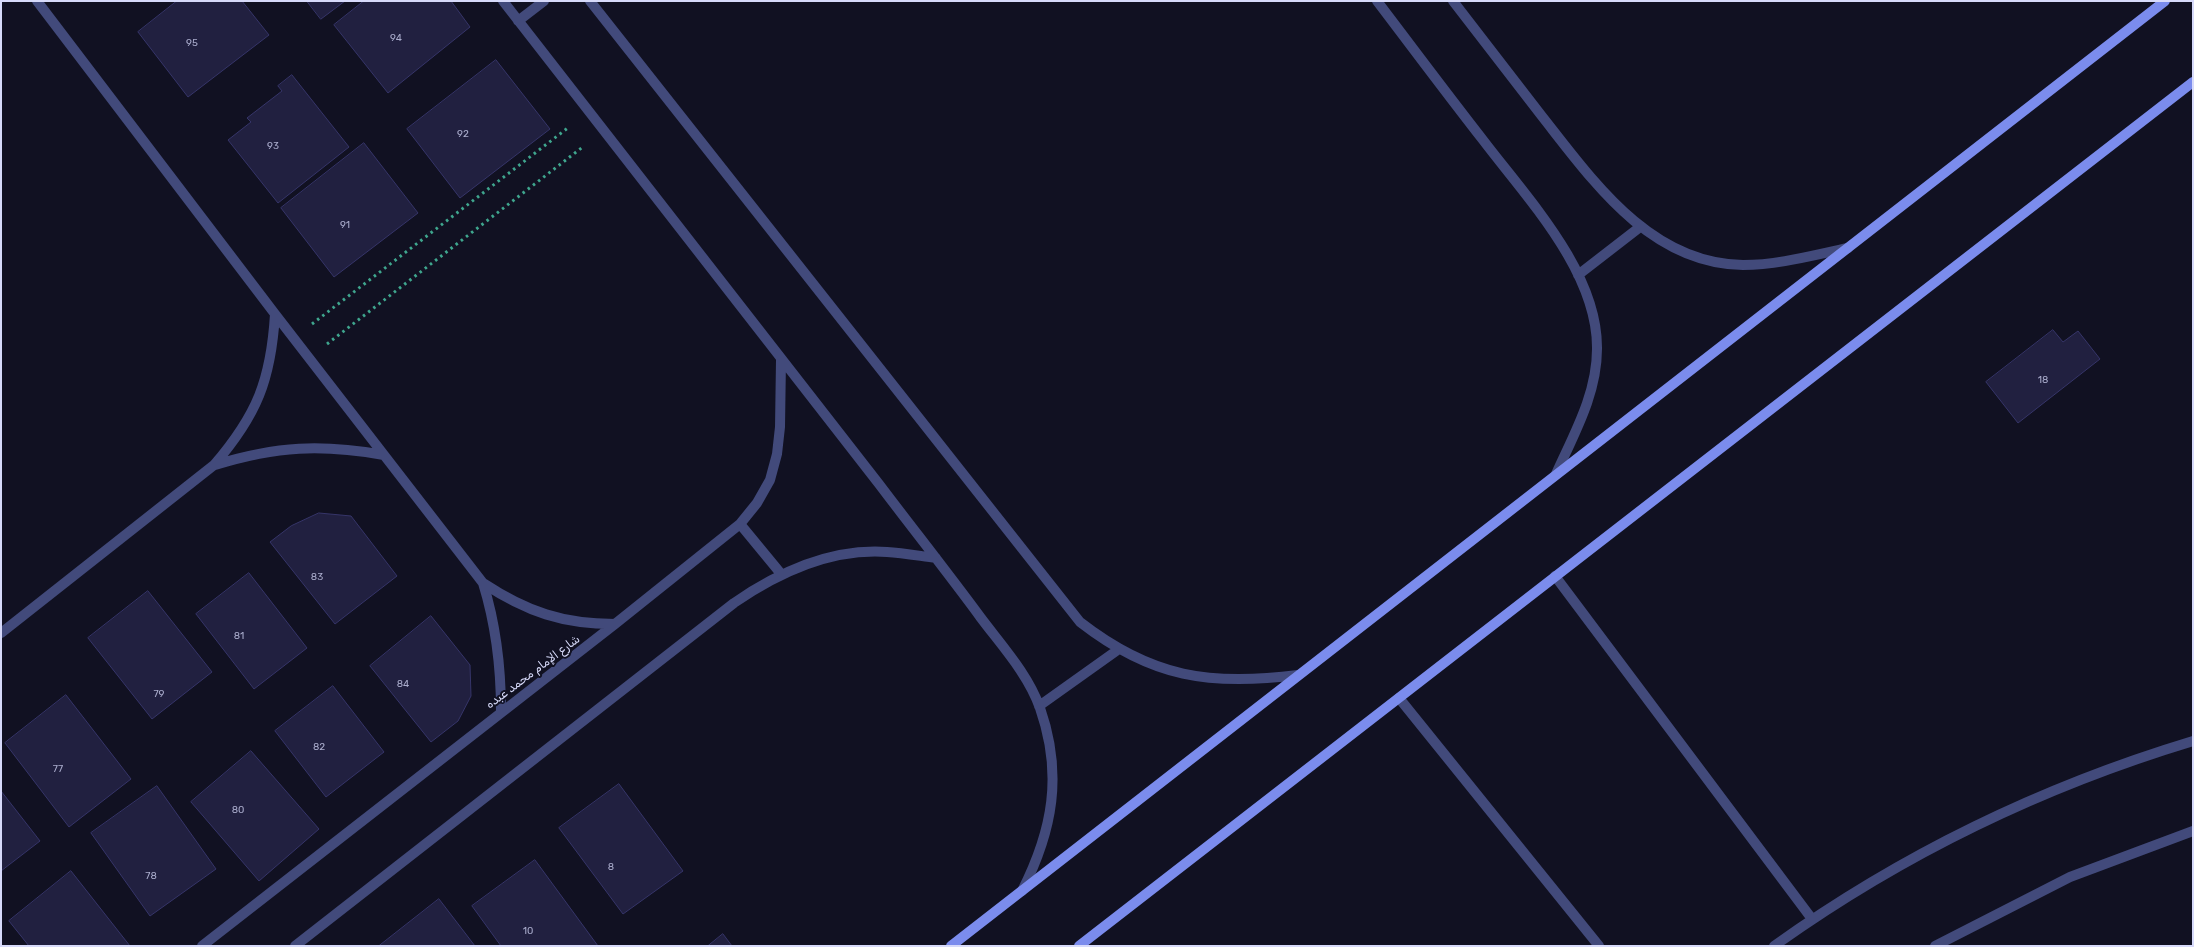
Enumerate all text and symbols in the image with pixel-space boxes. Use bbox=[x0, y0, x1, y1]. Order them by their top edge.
house number: 94 bbox=[390, 32, 402, 44]
house number: 95 bbox=[186, 37, 198, 49]
house number: 92 bbox=[457, 128, 469, 140]
house number: 93 bbox=[267, 140, 279, 152]
house number: 91 bbox=[340, 219, 350, 231]
house number: 18 bbox=[2038, 374, 2048, 386]
house number: 83 bbox=[311, 571, 323, 583]
house number: 81 bbox=[234, 630, 244, 642]
street label: شارع الإمام محمد عبده bbox=[483, 632, 583, 712]
house number: 84 bbox=[397, 678, 409, 690]
house number: 79 bbox=[153, 688, 165, 700]
house number: 82 bbox=[313, 741, 325, 753]
house number: 77 bbox=[53, 763, 63, 775]
house number: 80 bbox=[232, 804, 244, 816]
house number: 8 bbox=[608, 861, 614, 873]
house number: 78 bbox=[145, 870, 157, 882]
house number: 10 bbox=[523, 925, 533, 937]

